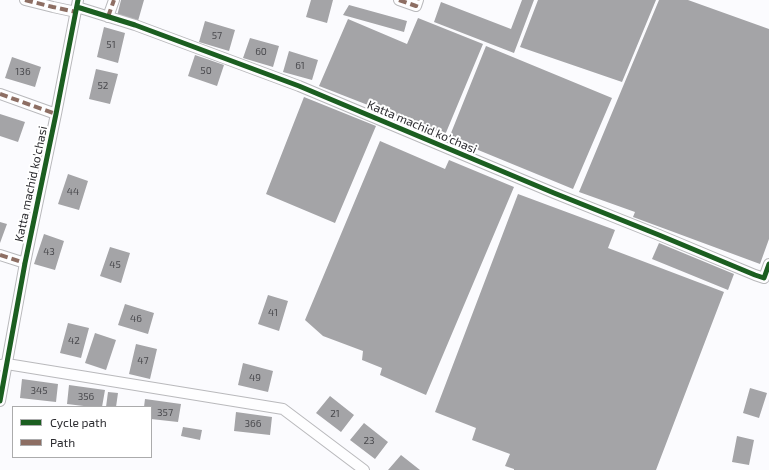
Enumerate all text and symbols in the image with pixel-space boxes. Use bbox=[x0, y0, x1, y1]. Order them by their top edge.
house number: 57 bbox=[212, 30, 222, 42]
house number: 51 bbox=[106, 39, 116, 51]
house number: 60 bbox=[255, 46, 267, 58]
house number: 61 bbox=[295, 60, 305, 72]
house number: 50 bbox=[200, 65, 212, 77]
house number: 136 bbox=[15, 66, 31, 78]
house number: 52 bbox=[98, 80, 108, 92]
street label: Katta machid ko'chasi bbox=[365, 97, 479, 157]
street label: Katta machid ko'chasi bbox=[12, 125, 50, 243]
house number: 44 bbox=[67, 186, 79, 198]
house number: 43 bbox=[43, 246, 55, 258]
house number: 45 bbox=[109, 259, 121, 271]
house number: 41 bbox=[268, 307, 278, 319]
house number: 46 bbox=[130, 313, 142, 325]
house number: 42 bbox=[68, 335, 80, 347]
house number: 47 bbox=[137, 355, 149, 367]
house number: 49 bbox=[249, 372, 261, 384]
house number: 345 bbox=[30, 385, 48, 397]
house number: 356 bbox=[78, 391, 94, 403]
legend bbox=[12, 406, 152, 458]
house number: 357 bbox=[157, 407, 173, 419]
house number: 21 bbox=[330, 408, 340, 420]
text: Cycle path bbox=[50, 415, 107, 429]
house number: 366 bbox=[245, 418, 261, 430]
text: Path bbox=[50, 435, 75, 449]
house number: 23 bbox=[363, 435, 375, 447]

